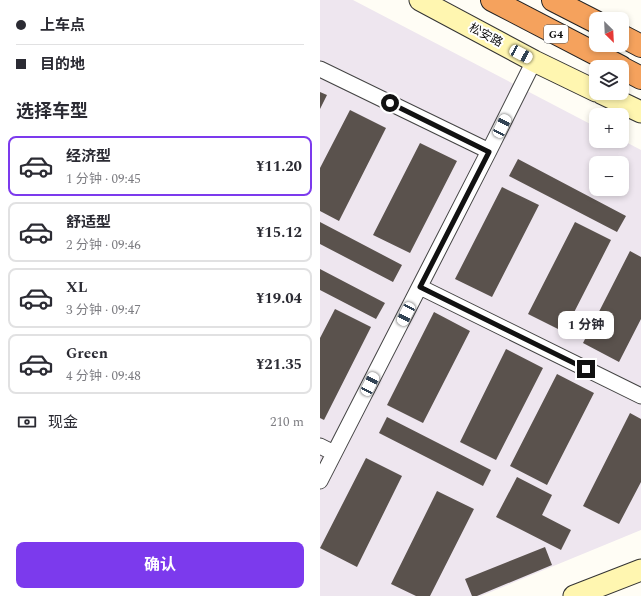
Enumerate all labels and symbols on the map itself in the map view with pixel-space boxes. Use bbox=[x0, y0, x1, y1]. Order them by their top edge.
north arrow bbox=[589, 12, 629, 52]
street label: 松安路 bbox=[465, 19, 506, 52]
road number: G4 bbox=[544, 25, 568, 43]
car bbox=[508, 43, 534, 65]
route start bbox=[381, 94, 399, 112]
car bbox=[491, 113, 513, 139]
car bbox=[395, 301, 417, 327]
callout: 1 分钟 bbox=[558, 311, 614, 339]
route end bbox=[577, 360, 595, 378]
car bbox=[359, 371, 381, 397]

